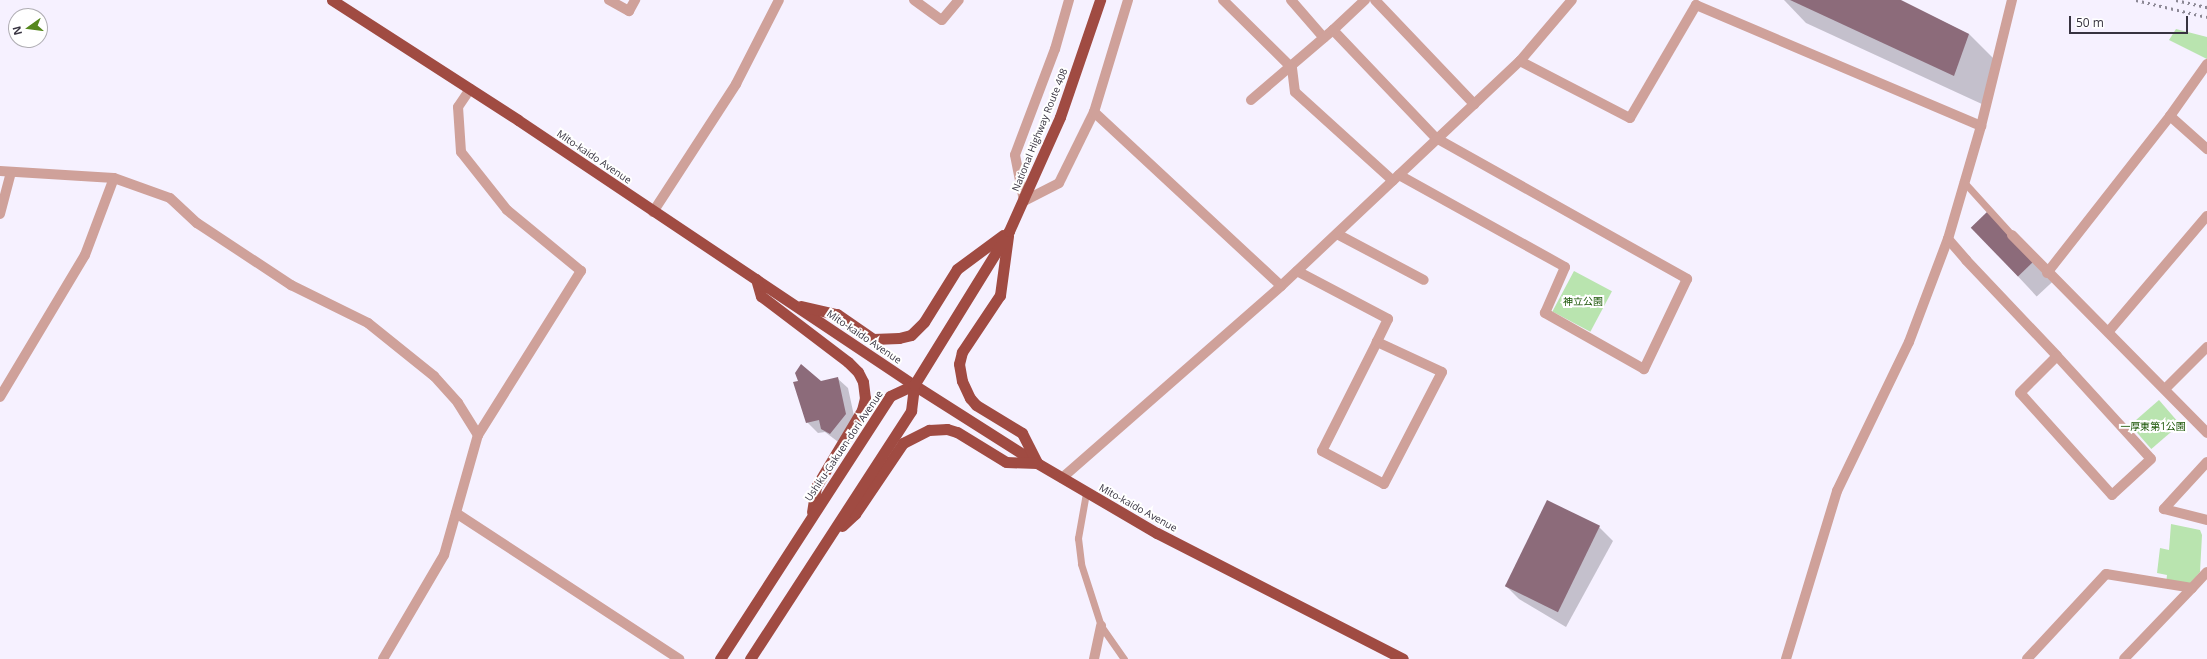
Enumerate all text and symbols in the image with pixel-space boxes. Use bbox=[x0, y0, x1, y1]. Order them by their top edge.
north arrow bbox=[8, 8, 48, 48]
scale bar bbox=[2071, 8, 2190, 34]
text: 50 m bbox=[2076, 14, 2104, 31]
text: N bbox=[8, 25, 25, 37]
street label: National Highway Route 408 bbox=[1010, 67, 1070, 193]
street label: Mito-kaido Avenue bbox=[554, 128, 634, 186]
park label: 神立公園 bbox=[1563, 296, 1603, 308]
street label: Mito-kaido Avenue bbox=[824, 308, 904, 366]
street label: Ushiku-Gakuen-dori Avenue bbox=[802, 388, 886, 504]
park label: 一厚東第1公園 bbox=[2120, 421, 2186, 433]
street label: Mito-kaido Avenue bbox=[1097, 482, 1179, 534]

